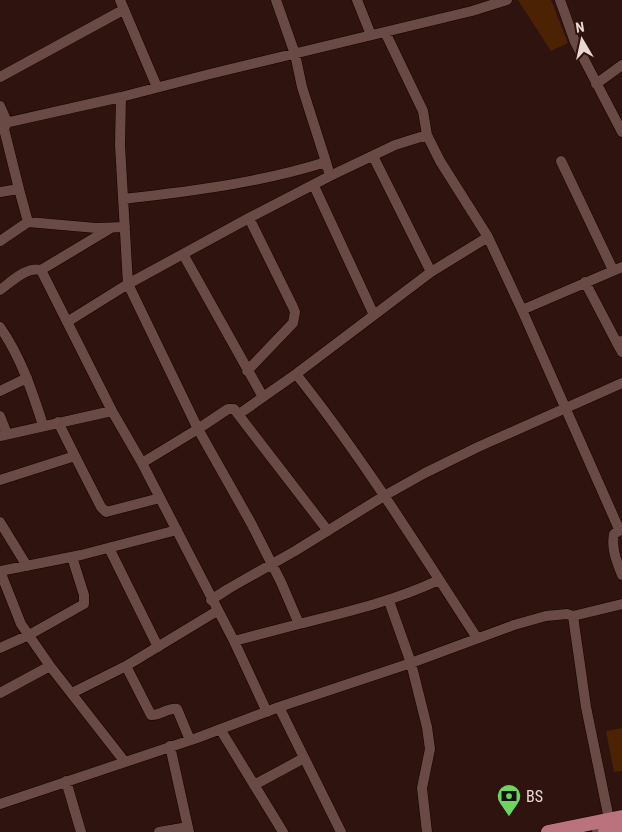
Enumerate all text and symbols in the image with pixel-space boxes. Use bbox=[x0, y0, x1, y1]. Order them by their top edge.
north arrow bbox=[557, 15, 607, 65]
text: N bbox=[574, 19, 585, 36]
bank icon: BS bbox=[496, 783, 522, 817]
place label: BS bbox=[526, 787, 543, 806]

